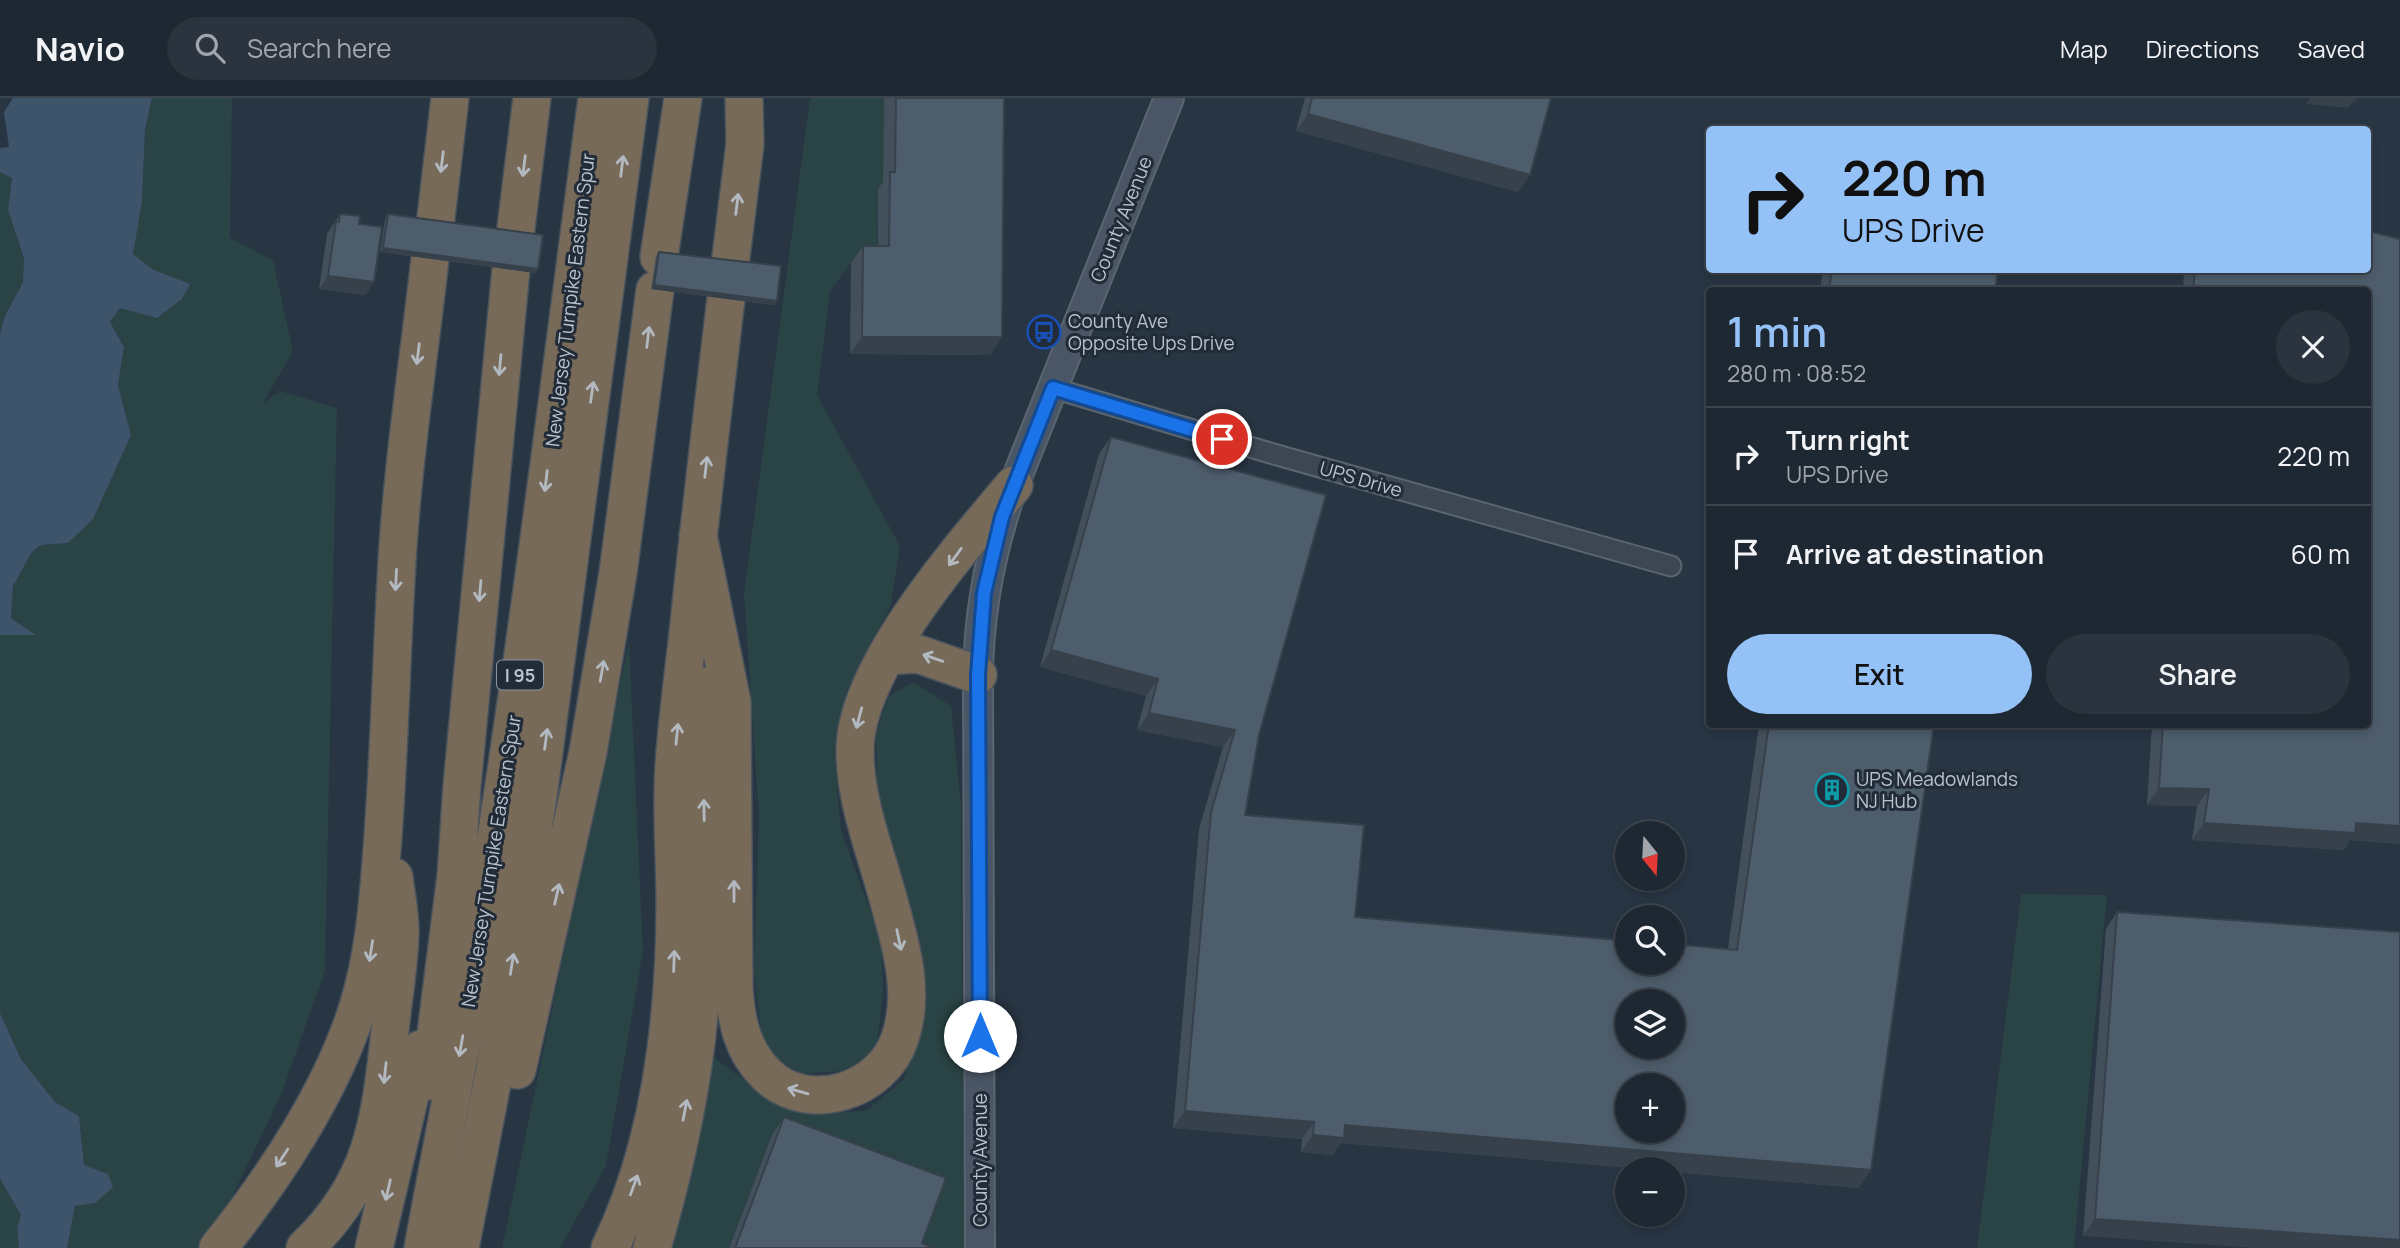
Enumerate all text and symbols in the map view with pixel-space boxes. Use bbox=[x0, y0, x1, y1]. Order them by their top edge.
search box bbox=[167, 17, 657, 80]
text: Navio bbox=[35, 26, 125, 71]
icon: search bbox=[191, 29, 229, 67]
text: Search here bbox=[247, 30, 391, 66]
text: Map bbox=[2060, 32, 2108, 65]
text: Directions bbox=[2146, 32, 2259, 65]
text: Saved bbox=[2297, 32, 2365, 65]
text: 220 m bbox=[1842, 144, 1986, 211]
one-way arrow bbox=[436, 150, 449, 173]
street label: New Jersey Turnpike Eastern Spur bbox=[539, 152, 601, 448]
street label: County Avenue bbox=[1084, 152, 1158, 286]
one-way arrow bbox=[517, 154, 530, 177]
icon: right bbox=[1727, 154, 1818, 245]
one-way arrow bbox=[615, 156, 628, 178]
one-way arrow bbox=[731, 194, 744, 216]
text: UPS Drive bbox=[1842, 208, 1985, 252]
text: 1 min bbox=[1727, 302, 1827, 360]
place label: County Ave Opposite Ups Drive bbox=[1068, 308, 1235, 356]
button: close bbox=[2276, 310, 2350, 384]
bus stop icon: County Ave Opposite Ups Drive bbox=[1025, 313, 1063, 351]
one-way arrow bbox=[642, 326, 655, 349]
one-way arrow bbox=[412, 342, 425, 365]
one-way arrow bbox=[494, 353, 507, 376]
text: 280 m · 08:52 bbox=[1727, 357, 1866, 389]
one-way arrow bbox=[586, 381, 599, 404]
pin bbox=[1192, 409, 1252, 469]
icon: arrive bbox=[1203, 420, 1241, 458]
text: Turn right bbox=[1786, 422, 1910, 458]
icon: right bbox=[1727, 437, 1765, 475]
text: 220 m bbox=[2277, 438, 2350, 474]
street label: UPS Drive bbox=[1317, 455, 1405, 503]
one-way arrow bbox=[699, 456, 712, 479]
text: UPS Drive bbox=[1786, 458, 1889, 490]
one-way arrow bbox=[540, 470, 553, 492]
icon: arrive bbox=[1727, 535, 1765, 573]
text: Arrive at destination bbox=[1786, 536, 2044, 572]
text: 60 m bbox=[2291, 536, 2350, 572]
one-way arrow bbox=[948, 547, 962, 566]
one-way arrow bbox=[389, 568, 402, 591]
one-way arrow bbox=[473, 580, 486, 602]
button: Exit bbox=[1727, 634, 2032, 714]
button: Share bbox=[2046, 634, 2350, 714]
one-way arrow bbox=[923, 651, 945, 664]
road number: I 95 bbox=[497, 660, 543, 690]
one-way arrow bbox=[595, 660, 609, 683]
one-way arrow bbox=[852, 707, 865, 729]
street label: New Jersey Turnpike Eastern Spur bbox=[455, 713, 527, 1009]
one-way arrow bbox=[671, 723, 684, 746]
one-way arrow bbox=[540, 728, 553, 751]
place label: UPS Meadowlands NJ Hub bbox=[1856, 766, 2018, 814]
building icon: UPS Meadowlands NJ Hub bbox=[1813, 771, 1851, 809]
one-way arrow bbox=[697, 799, 711, 822]
north arrow bbox=[1615, 821, 1685, 891]
map controls bbox=[1615, 821, 1685, 1227]
one-way arrow bbox=[727, 880, 741, 903]
one-way arrow bbox=[551, 883, 565, 906]
button: search bbox=[1615, 905, 1685, 975]
one-way arrow bbox=[892, 928, 906, 951]
one-way arrow bbox=[364, 939, 377, 962]
one-way arrow bbox=[667, 950, 680, 973]
one-way arrow bbox=[506, 953, 519, 976]
button: layers bbox=[1615, 989, 1685, 1059]
position arrow bbox=[943, 999, 1017, 1073]
one-way arrow bbox=[454, 1034, 467, 1056]
one-way arrow bbox=[379, 1061, 392, 1083]
button: + bbox=[1615, 1073, 1685, 1143]
one-way arrow bbox=[787, 1083, 809, 1096]
street label: County Avenue bbox=[967, 1093, 993, 1227]
one-way arrow bbox=[679, 1099, 692, 1122]
one-way arrow bbox=[275, 1148, 289, 1168]
button: − bbox=[1615, 1157, 1685, 1227]
one-way arrow bbox=[629, 1174, 642, 1196]
one-way arrow bbox=[381, 1178, 394, 1201]

